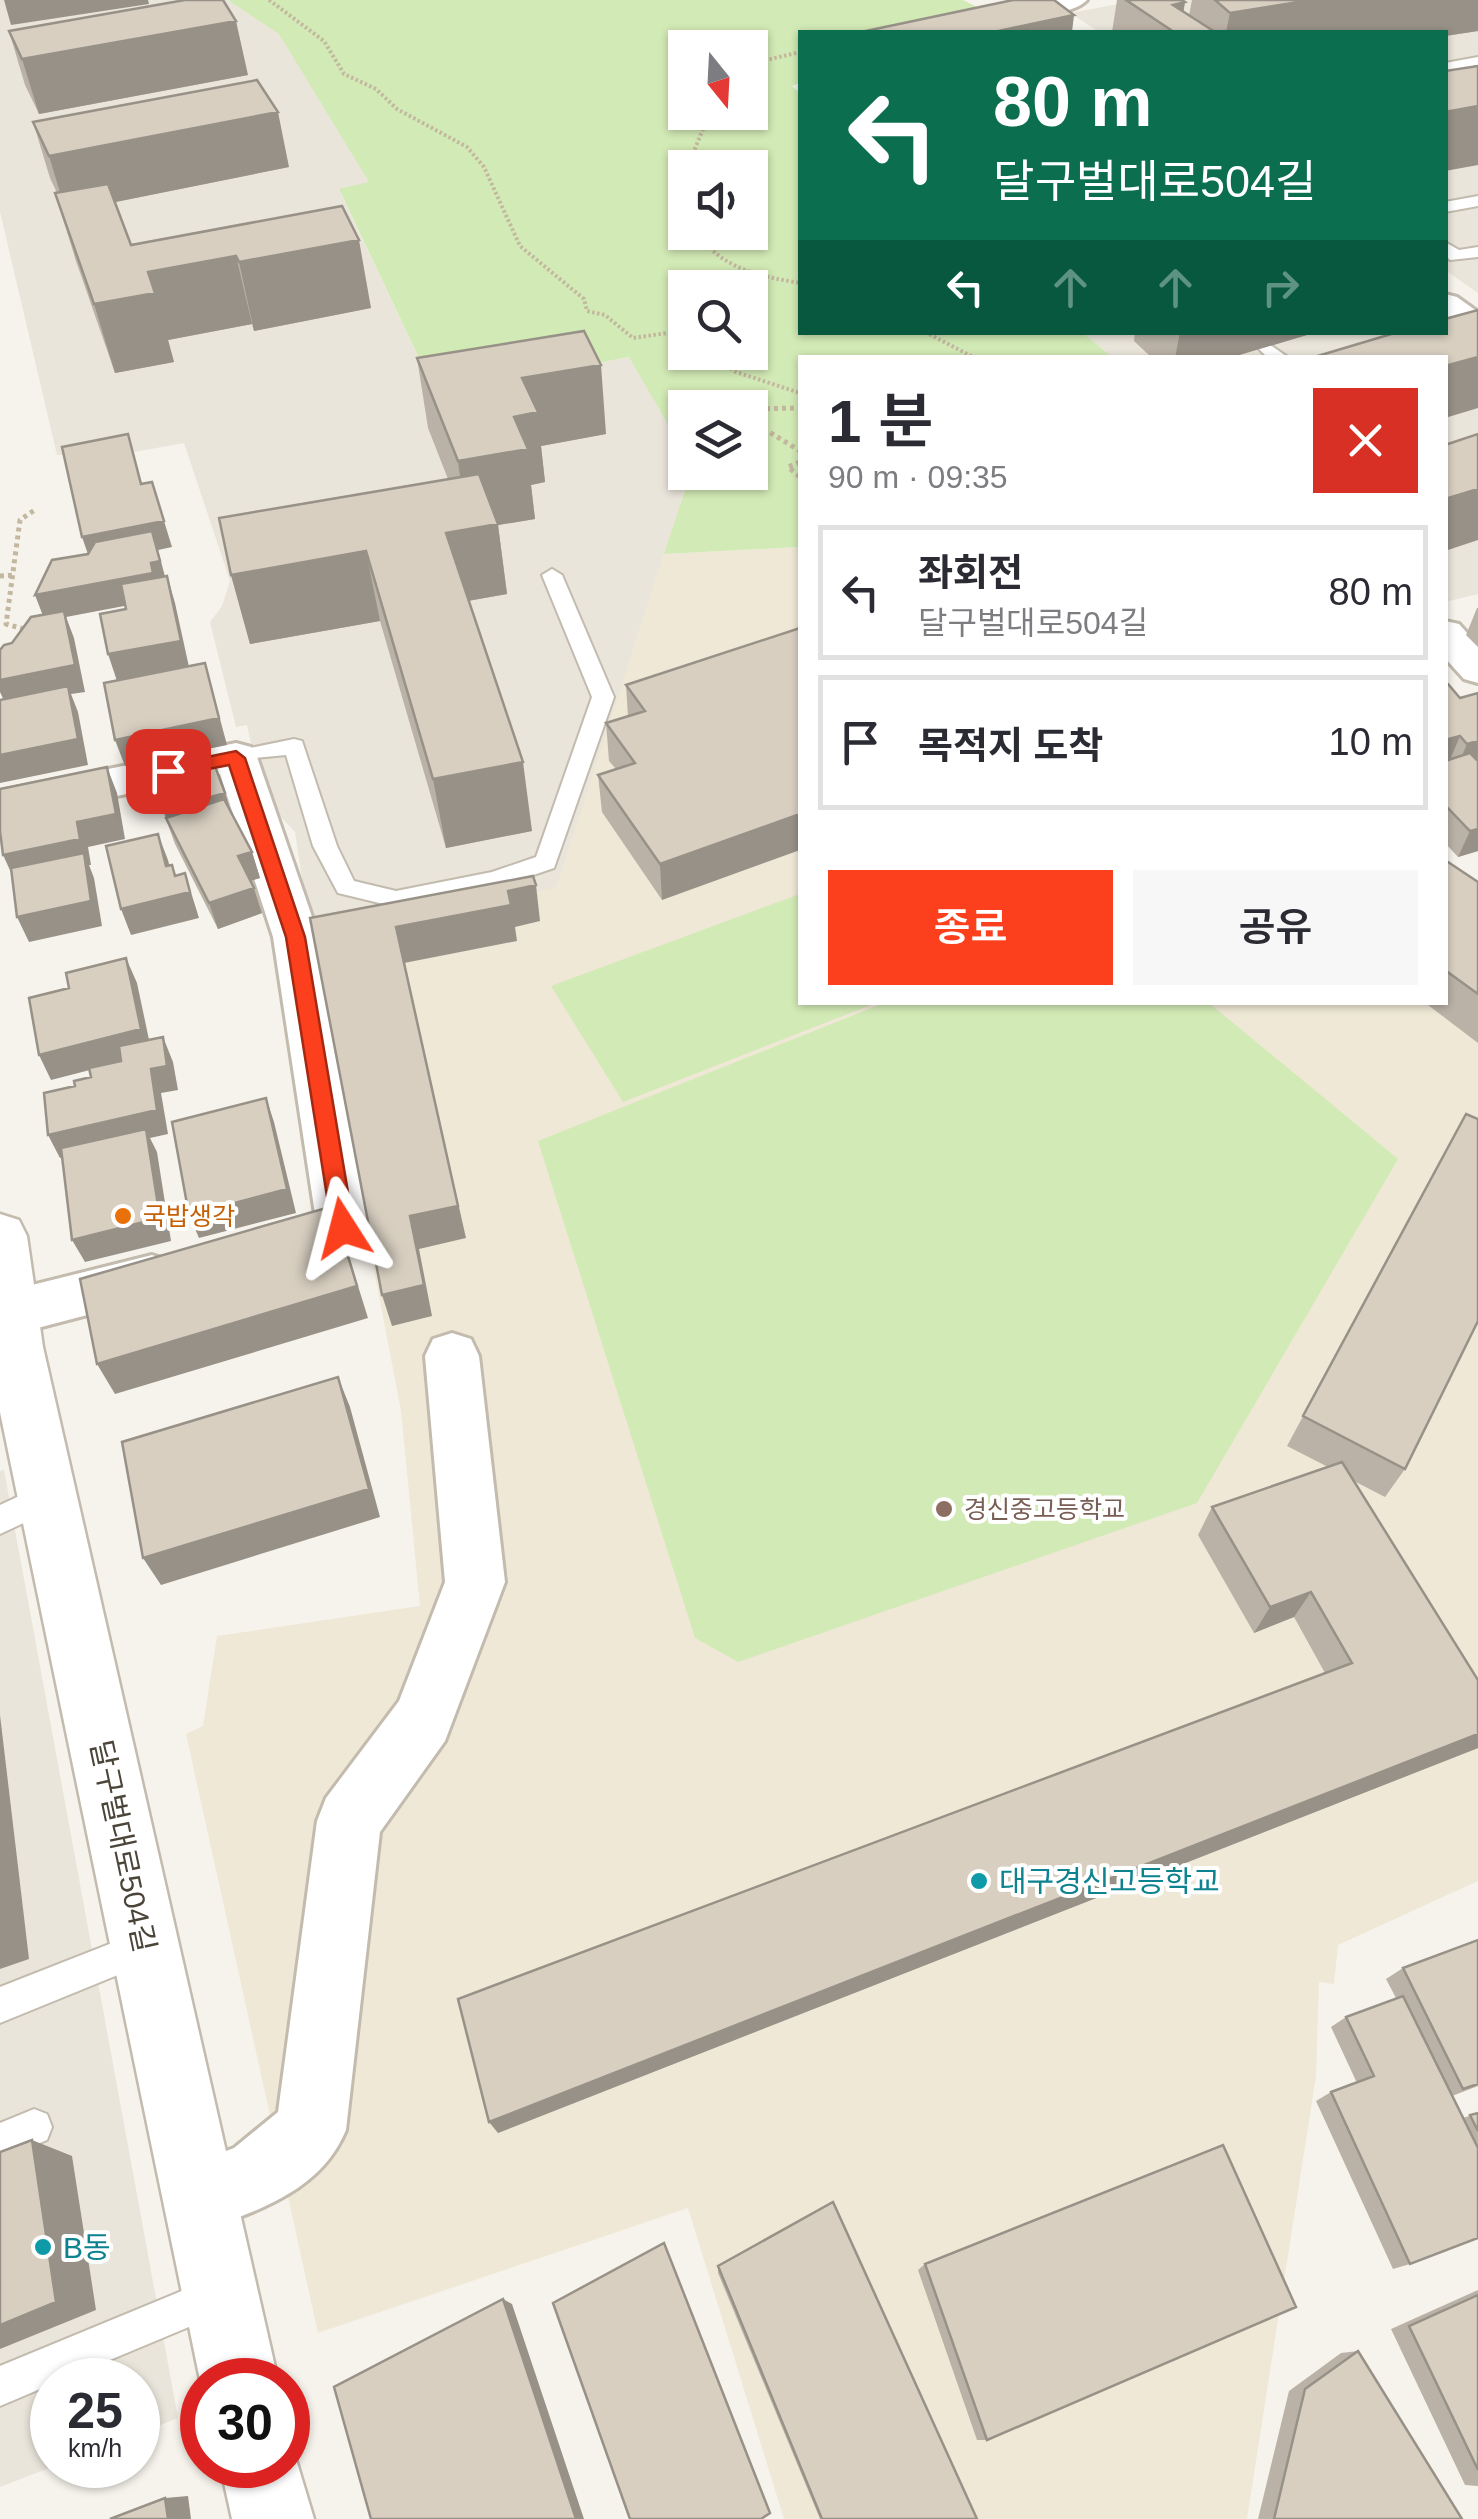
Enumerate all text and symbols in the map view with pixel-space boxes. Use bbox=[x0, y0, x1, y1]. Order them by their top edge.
north arrow bbox=[668, 30, 768, 130]
map controls bbox=[668, 30, 768, 490]
text: 80 m bbox=[993, 63, 1153, 141]
icon: left bbox=[828, 70, 958, 200]
button: sound bbox=[668, 150, 768, 250]
text: 달구벌대로504길 bbox=[993, 156, 1316, 207]
icon: left bbox=[938, 260, 993, 315]
icon: ahead bbox=[1043, 260, 1098, 315]
icon: ahead bbox=[1148, 260, 1203, 315]
icon: right bbox=[1253, 260, 1308, 315]
button: search bbox=[668, 270, 768, 370]
text: 1 분 bbox=[828, 388, 933, 455]
button: close bbox=[1313, 388, 1418, 493]
button: layers bbox=[668, 390, 768, 490]
text: 90 m · 09:35 bbox=[828, 459, 1008, 495]
text: 좌회전 bbox=[918, 552, 1023, 594]
icon: left bbox=[833, 565, 888, 620]
text: 80 m bbox=[1329, 571, 1413, 613]
text: 달구벌대로504길 bbox=[918, 605, 1148, 641]
icon: arrive bbox=[833, 715, 888, 770]
text: 10 m bbox=[1329, 721, 1413, 763]
text: 목적지 도착 bbox=[918, 725, 1103, 767]
pin bbox=[126, 729, 211, 814]
icon: arrive bbox=[141, 744, 196, 799]
button: 종료 bbox=[828, 870, 1113, 985]
button: 공유 bbox=[1133, 870, 1418, 985]
position arrow bbox=[291, 1176, 395, 1280]
place label: 국밥생각 bbox=[143, 1202, 235, 1230]
marker: 국밥생각 bbox=[112, 1205, 134, 1227]
place label: 경신중고등학교 bbox=[964, 1495, 1125, 1523]
marker: 경신중고등학교 bbox=[933, 1498, 955, 1520]
street label: 달구벌대로504길 bbox=[84, 1737, 162, 1955]
place label: 대구경신고등학교 bbox=[999, 1865, 1220, 1898]
marker: 대구경신고등학교 bbox=[968, 1870, 990, 1892]
place label: B동 bbox=[63, 2231, 111, 2264]
marker: B동 bbox=[32, 2236, 54, 2258]
speed limit sign: 30 bbox=[180, 2358, 310, 2488]
text: 25 bbox=[67, 2383, 123, 2439]
text: km/h bbox=[68, 2434, 122, 2462]

